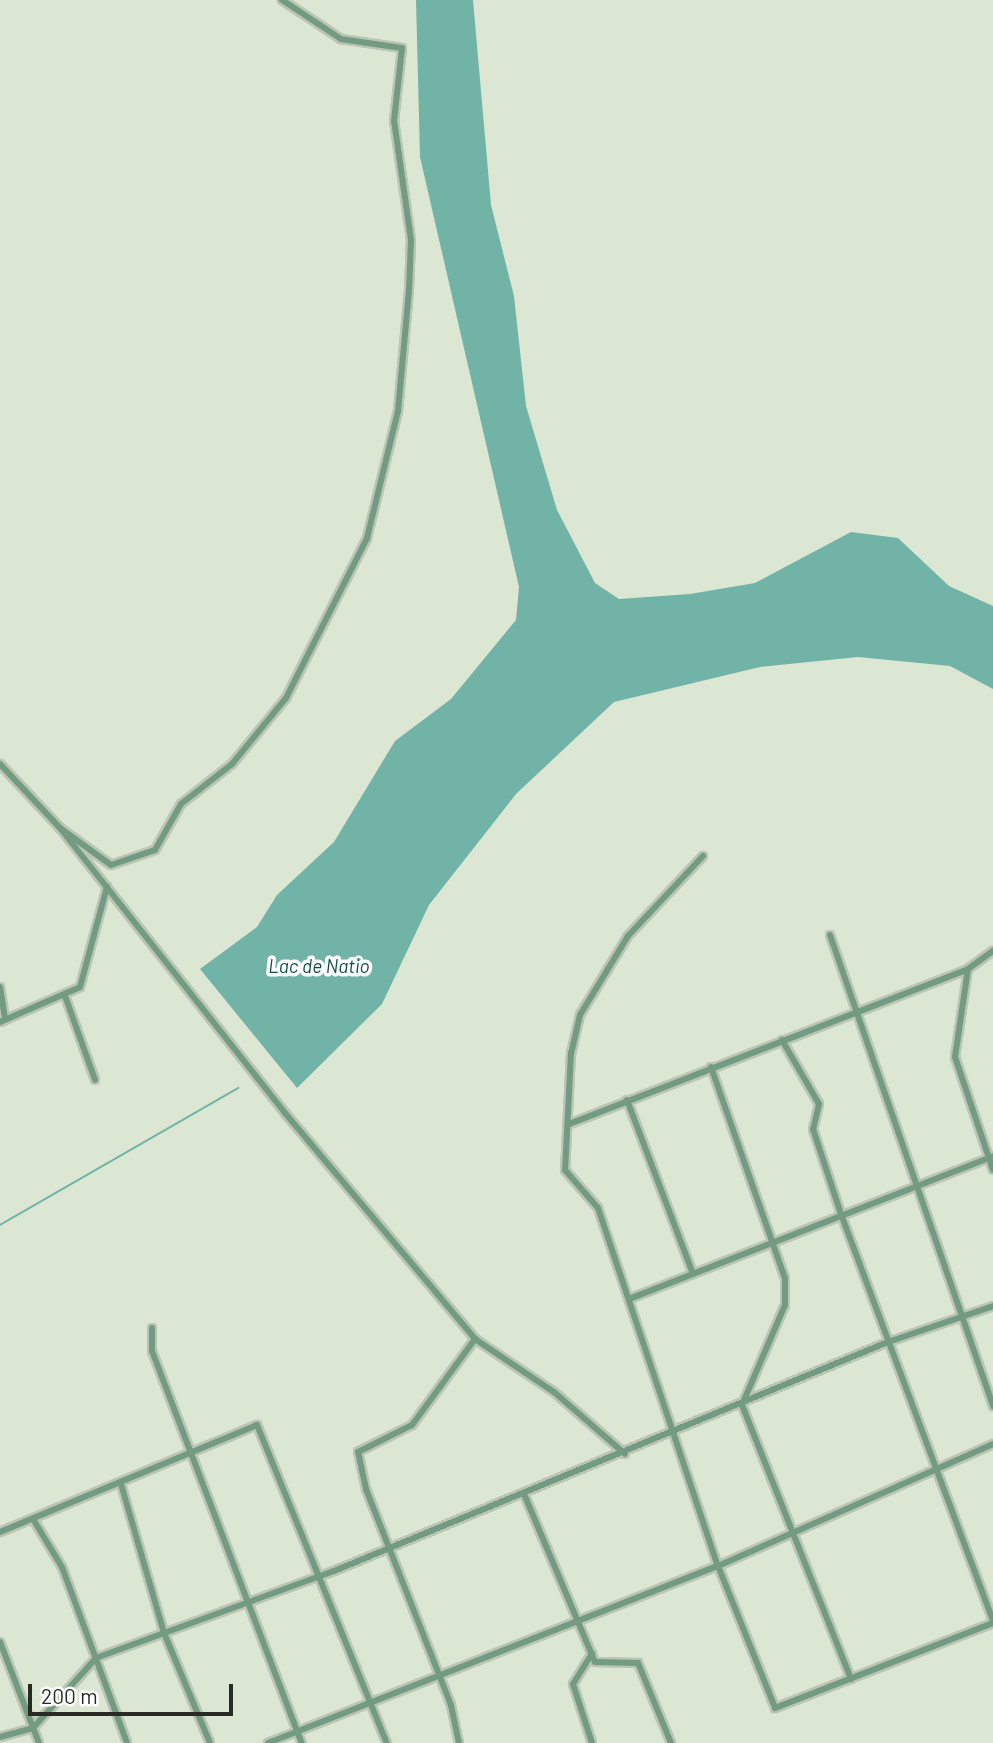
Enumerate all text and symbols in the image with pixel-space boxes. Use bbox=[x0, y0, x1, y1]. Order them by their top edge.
water label: Lac de Natio bbox=[268, 955, 370, 977]
scale bar bbox=[32, 1670, 236, 1714]
text: 200 m bbox=[41, 1683, 98, 1708]

